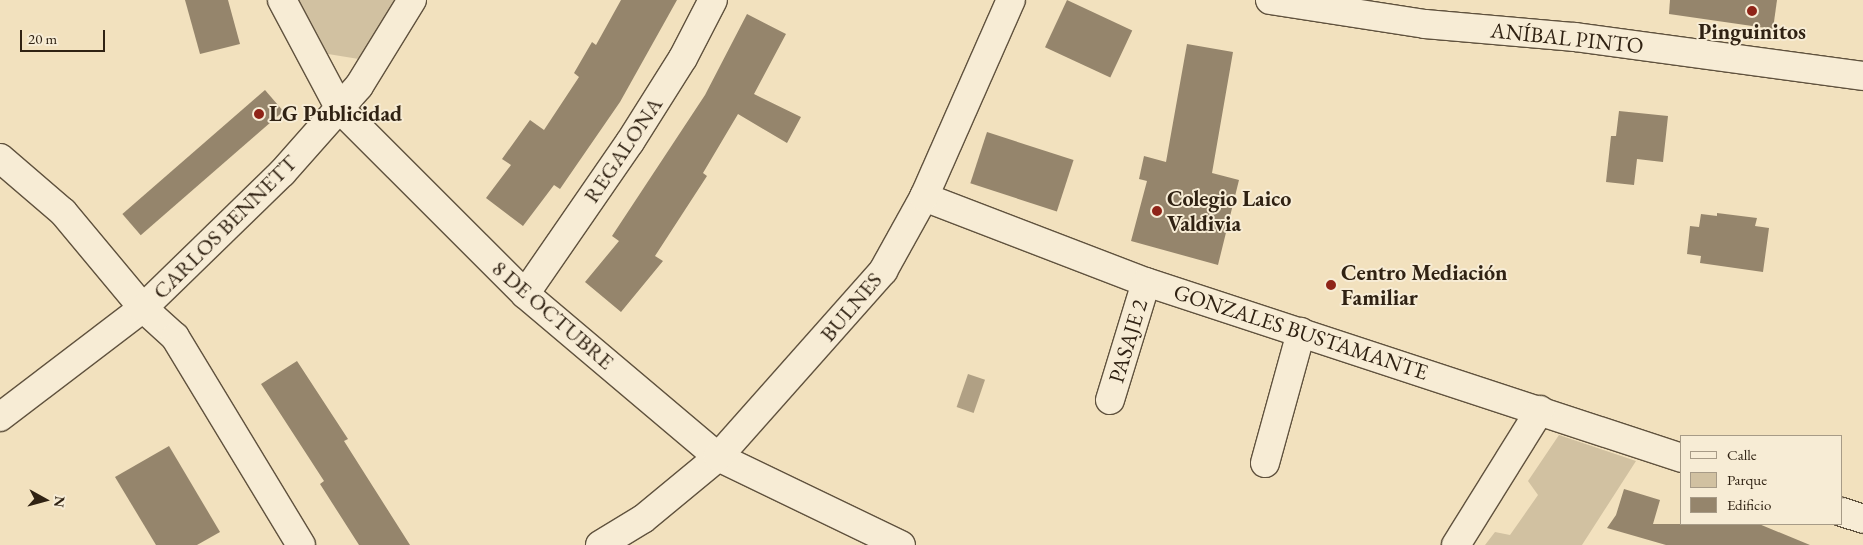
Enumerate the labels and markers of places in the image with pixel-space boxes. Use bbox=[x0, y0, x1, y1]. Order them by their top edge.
marker: Pinguinitos bbox=[1746, 5, 1758, 17]
place label: Pinguinitos bbox=[1698, 19, 1806, 45]
place label: LG Publicidad bbox=[269, 101, 402, 127]
marker: LG Publicidad bbox=[253, 108, 265, 120]
place label: Colegio Laico Valdivia bbox=[1167, 185, 1291, 236]
marker: Colegio Laico Valdivia bbox=[1151, 205, 1163, 217]
place label: Centro Mediación Familiar bbox=[1341, 259, 1507, 310]
marker: Centro Mediación Familiar bbox=[1325, 279, 1337, 291]

